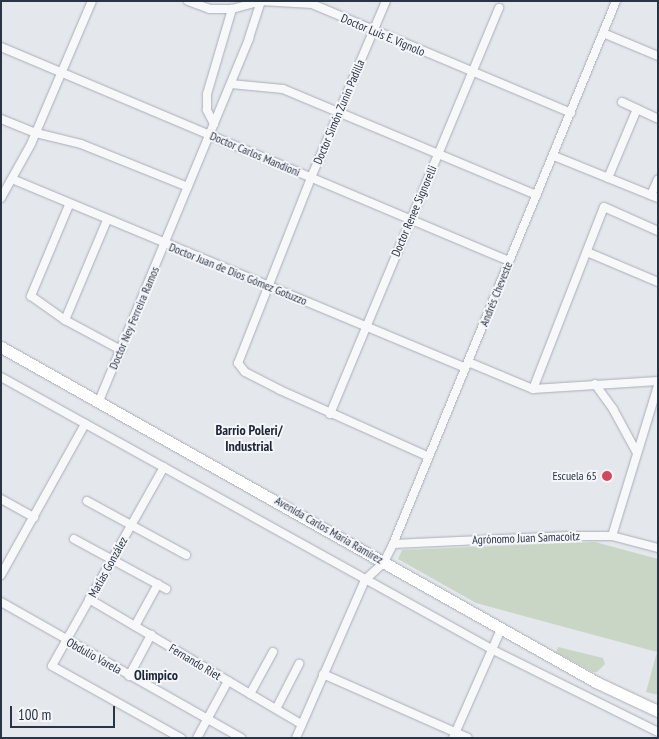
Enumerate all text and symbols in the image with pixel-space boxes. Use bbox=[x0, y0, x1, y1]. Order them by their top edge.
street label: Doctor Luis E. Vignolo bbox=[338, 11, 428, 59]
street label: Doctor Simón Zunin Padilla bbox=[310, 57, 368, 167]
street label: Doctor Carlos Mandioni bbox=[208, 129, 302, 179]
street label: Doctor Renee Signorelli bbox=[388, 163, 440, 259]
street label: Doctor Juan de Dios Gómez Gotuzzo bbox=[167, 240, 309, 308]
street label: Andrés Cheveste bbox=[477, 260, 515, 328]
street label: Doctor Ney Ferreira Ramos bbox=[106, 264, 162, 372]
district label: Barrio Poleri/ Industrial bbox=[215, 422, 283, 454]
place label: Escuela 65 bbox=[552, 469, 597, 483]
marker: Escuela 65 bbox=[601, 470, 613, 482]
street label: Avenida Carlos María Ramírez bbox=[272, 493, 386, 567]
street label: Agrónomo Juan Samacoitz bbox=[472, 529, 580, 547]
street label: Matías González bbox=[85, 534, 131, 600]
street label: Obdulio Varela bbox=[64, 635, 124, 677]
street label: Fernando Riet bbox=[166, 641, 224, 683]
district label: Olimpico bbox=[134, 667, 178, 683]
scale bar bbox=[12, 696, 118, 728]
text: 100 m bbox=[18, 705, 51, 724]

